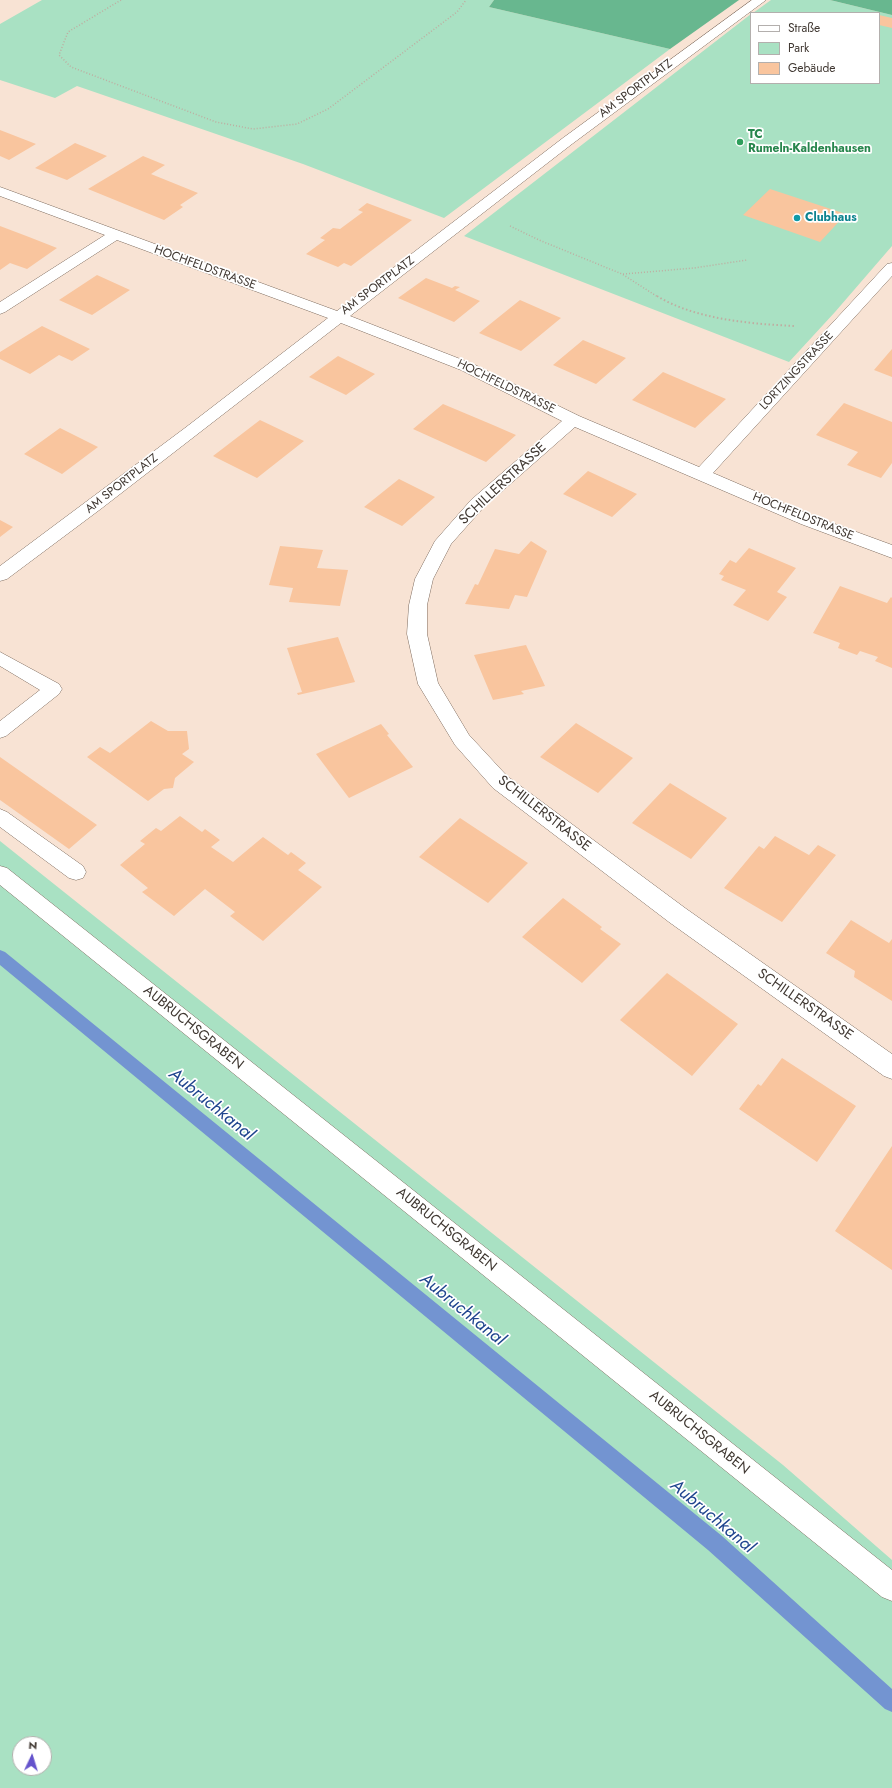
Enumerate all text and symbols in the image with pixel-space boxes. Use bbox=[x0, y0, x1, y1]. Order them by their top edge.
legend bbox=[750, 12, 880, 84]
text: Straße bbox=[788, 19, 820, 37]
text: Park bbox=[788, 39, 809, 57]
street label: AM SPORTPLATZ bbox=[596, 57, 676, 121]
text: Gebäude bbox=[788, 59, 835, 77]
place label: TC Rumeln-Kaldenhausen bbox=[748, 128, 871, 156]
marker: TC Rumeln-Kaldenhausen bbox=[735, 137, 745, 147]
place label: Clubhaus bbox=[805, 211, 857, 225]
marker: Clubhaus bbox=[792, 213, 802, 223]
street label: HOCHFELDSTRASSE bbox=[152, 243, 258, 293]
street label: AM SPORTPLATZ bbox=[338, 254, 418, 318]
street label: LORTZINGSTRASSE bbox=[757, 329, 837, 413]
street label: HOCHFELDSTRASSE bbox=[455, 357, 557, 417]
street label: SCHILLERSTRASSE bbox=[456, 439, 550, 529]
street label: AM SPORTPLATZ bbox=[83, 451, 161, 517]
street label: HOCHFELDSTRASSE bbox=[750, 490, 856, 544]
street label: SCHILLERSTRASSE bbox=[494, 773, 594, 855]
street label: SCHILLERSTRASSE bbox=[754, 966, 856, 1044]
street label: AUBRUCHSGRABEN bbox=[140, 982, 246, 1074]
water label: Aubruchkanal bbox=[164, 1064, 258, 1146]
street label: AUBRUCHSGRABEN bbox=[393, 1184, 499, 1276]
water label: Aubruchkanal bbox=[415, 1269, 509, 1351]
street label: AUBRUCHSGRABEN bbox=[646, 1387, 752, 1479]
water label: Aubruchkanal bbox=[665, 1475, 759, 1559]
north arrow bbox=[12, 1736, 52, 1776]
text: N bbox=[28, 1737, 38, 1753]

